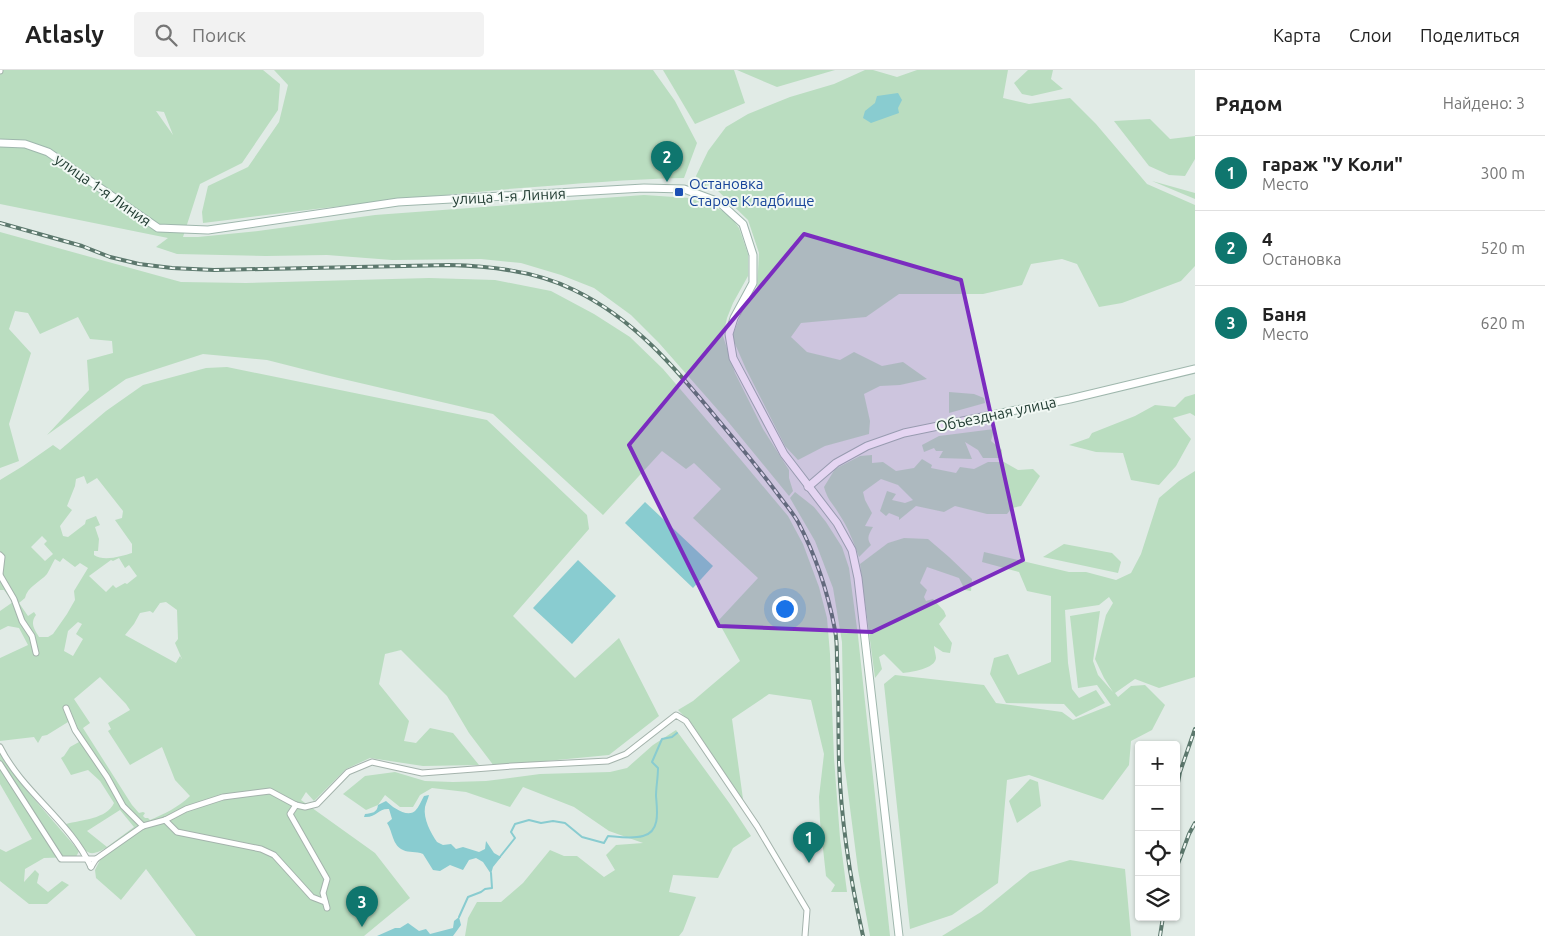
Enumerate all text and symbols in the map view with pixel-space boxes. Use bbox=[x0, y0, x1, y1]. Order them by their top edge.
search box bbox=[134, 12, 484, 57]
text: Atlasly bbox=[25, 21, 104, 48]
icon: search bbox=[152, 21, 180, 49]
text: Поиск bbox=[192, 24, 246, 46]
text: Карта bbox=[1273, 25, 1321, 45]
text: Слои bbox=[1349, 25, 1392, 45]
text: Поделиться bbox=[1420, 25, 1520, 45]
text: Рядом bbox=[1215, 91, 1283, 115]
text: Найдено: 3 bbox=[1443, 94, 1525, 112]
pin: 2 bbox=[651, 141, 683, 182]
street label: улица 1-я Линия bbox=[52, 150, 154, 230]
text: гараж "У Коли" bbox=[1262, 153, 1403, 175]
text: 1 bbox=[1226, 164, 1236, 182]
text: 300 m bbox=[1480, 164, 1525, 182]
place label: Остановка Старое Кладбище bbox=[689, 175, 815, 209]
text: Место bbox=[1262, 175, 1309, 193]
street label: улица 1-я Линия bbox=[452, 185, 566, 207]
marker: Остановка Старое Кладбище bbox=[673, 186, 685, 198]
text: 4 bbox=[1262, 228, 1273, 250]
text: 2 bbox=[1226, 239, 1236, 257]
text: 520 m bbox=[1480, 239, 1525, 257]
text: Остановка bbox=[1262, 250, 1341, 268]
text: Баня bbox=[1262, 303, 1307, 325]
text: 3 bbox=[1226, 314, 1236, 332]
text: 620 m bbox=[1480, 314, 1525, 332]
text: Место bbox=[1262, 325, 1309, 343]
street label: Объездная улица bbox=[934, 393, 1058, 435]
your location bbox=[772, 596, 798, 622]
map controls bbox=[1135, 741, 1180, 921]
button: + bbox=[1135, 741, 1180, 786]
button: − bbox=[1135, 786, 1180, 831]
pin: 1 bbox=[793, 822, 825, 863]
button: locate bbox=[1135, 831, 1180, 876]
button: layers bbox=[1135, 876, 1180, 921]
pin: 3 bbox=[346, 886, 378, 927]

